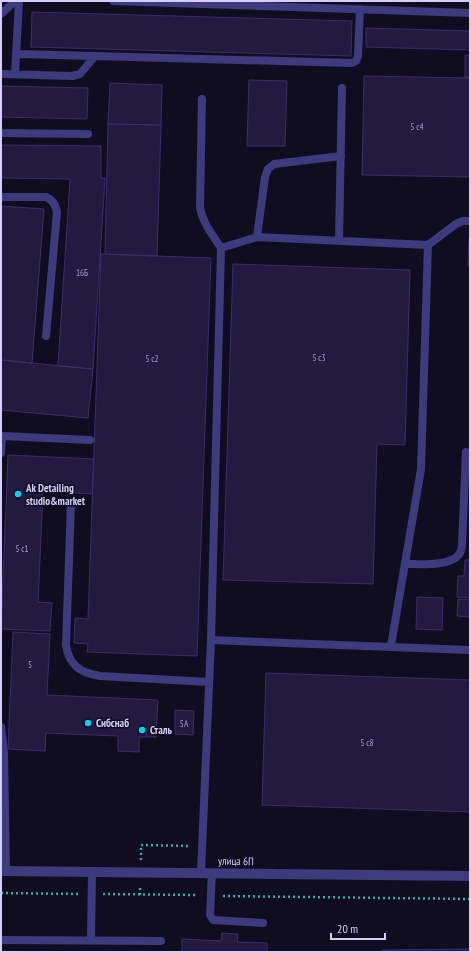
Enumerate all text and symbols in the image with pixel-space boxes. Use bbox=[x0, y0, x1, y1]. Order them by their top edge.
house number: 5 с4 bbox=[410, 121, 424, 132]
house number: 16Б bbox=[76, 267, 88, 278]
house number: 5 с3 bbox=[312, 352, 326, 363]
house number: 5 с2 bbox=[145, 353, 159, 364]
place label: Ak Detailing studio&market bbox=[25, 481, 86, 508]
marker: Ak Detailing studio&market bbox=[13, 489, 23, 499]
house number: 5 с1 bbox=[15, 543, 29, 554]
house number: 5 bbox=[28, 659, 32, 670]
place label: Сибснаб bbox=[96, 716, 129, 730]
marker: Сибснаб bbox=[83, 718, 93, 728]
house number: 5А bbox=[180, 718, 189, 729]
place label: Сталь bbox=[150, 723, 172, 737]
marker: Сталь bbox=[137, 725, 147, 735]
house number: 5 с8 bbox=[360, 737, 374, 748]
street label: улица 6П bbox=[218, 854, 254, 868]
scale bar bbox=[331, 915, 385, 941]
text: 20 m bbox=[337, 921, 358, 936]

